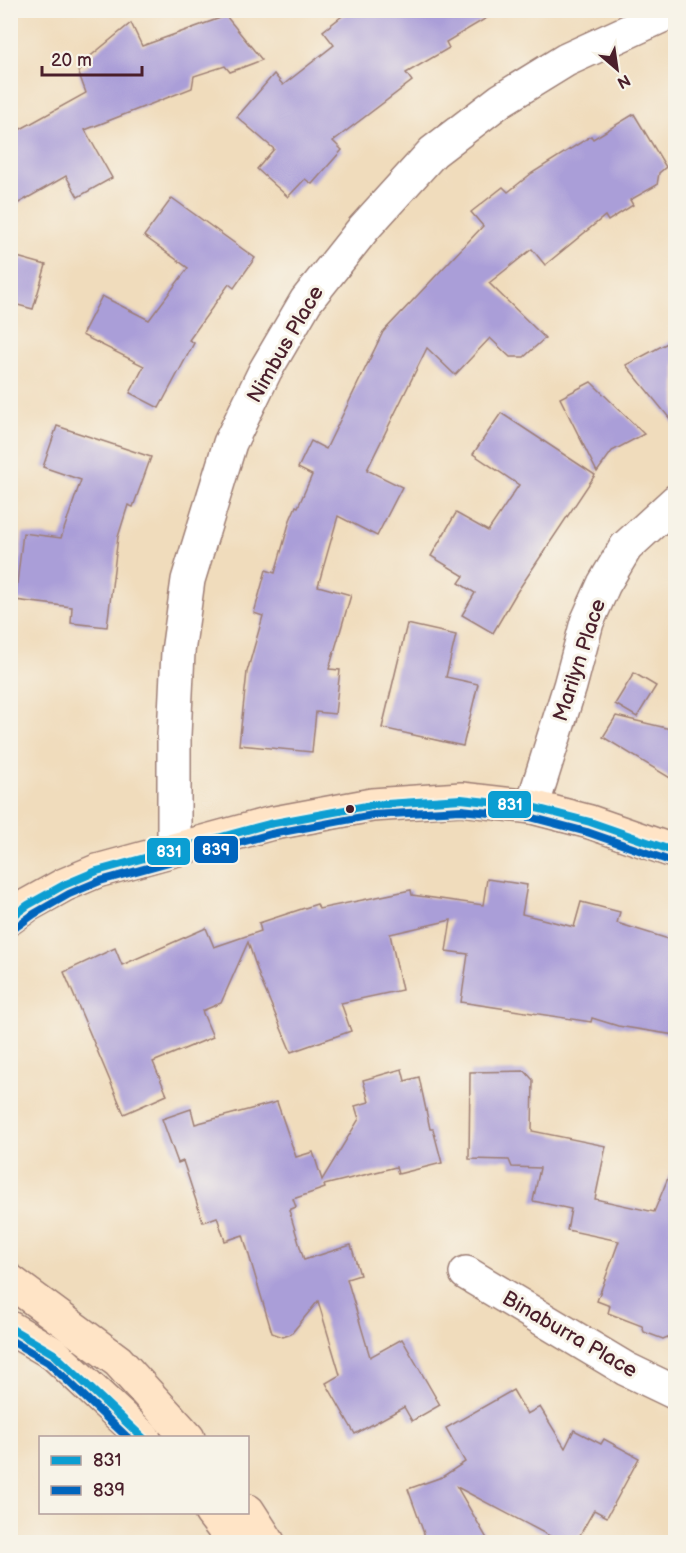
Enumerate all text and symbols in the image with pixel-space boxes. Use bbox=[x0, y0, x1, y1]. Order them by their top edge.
scale bar bbox=[42, 39, 142, 77]
north arrow bbox=[587, 39, 647, 99]
text: 20 m bbox=[51, 50, 92, 71]
text: N bbox=[614, 70, 633, 92]
street label: Nimbus Place bbox=[242, 281, 329, 407]
street label: Marilyn Place bbox=[548, 596, 611, 725]
line badge: 831 bbox=[487, 790, 532, 819]
text: 831 bbox=[497, 796, 523, 815]
unlabelled marker bbox=[344, 803, 356, 815]
line badge: 839 bbox=[193, 835, 239, 864]
line badge: 831 bbox=[146, 837, 191, 866]
text: 839 bbox=[202, 841, 230, 860]
text: 831 bbox=[156, 843, 182, 862]
street label: Binaburra Place bbox=[498, 1286, 642, 1383]
legend bbox=[39, 1436, 249, 1514]
text: 831 bbox=[93, 1450, 122, 1471]
text: 839 bbox=[93, 1480, 125, 1501]

